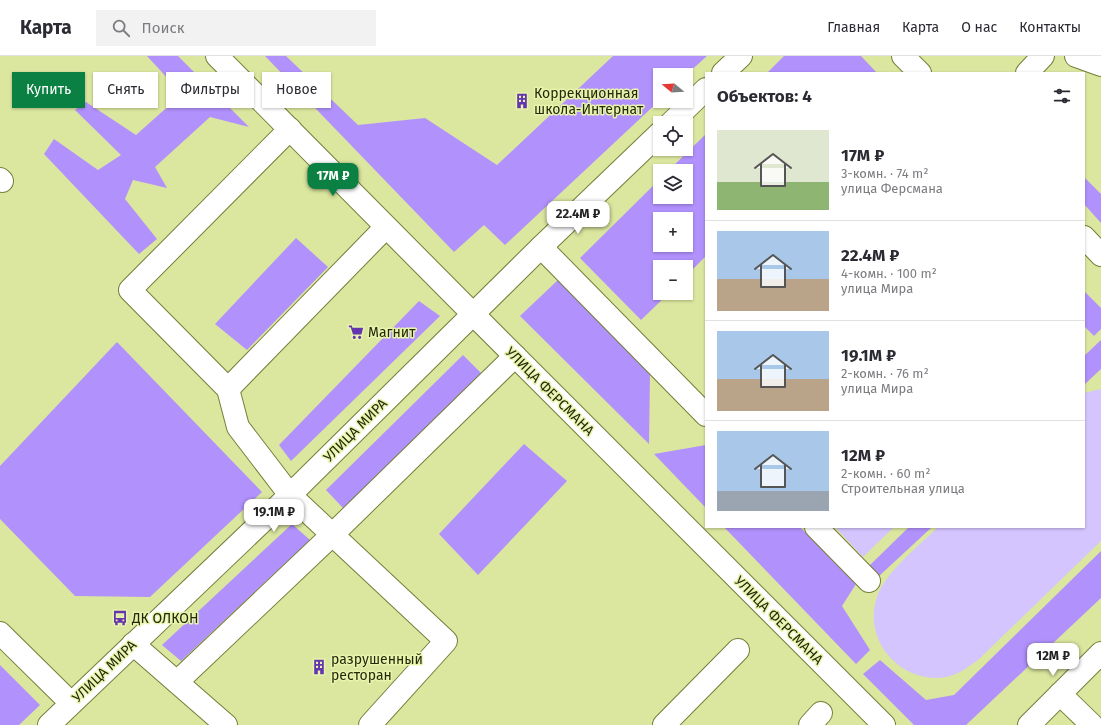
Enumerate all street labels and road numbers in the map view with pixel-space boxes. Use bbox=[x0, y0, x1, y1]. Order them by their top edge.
street label: УЛИЦА ФЕРСМАНА bbox=[502, 343, 598, 439]
street label: УЛИЦА МИРА bbox=[320, 395, 391, 466]
street label: УЛИЦА ФЕРСМАНА bbox=[731, 572, 827, 668]
street label: УЛИЦА МИРА bbox=[69, 636, 140, 706]

